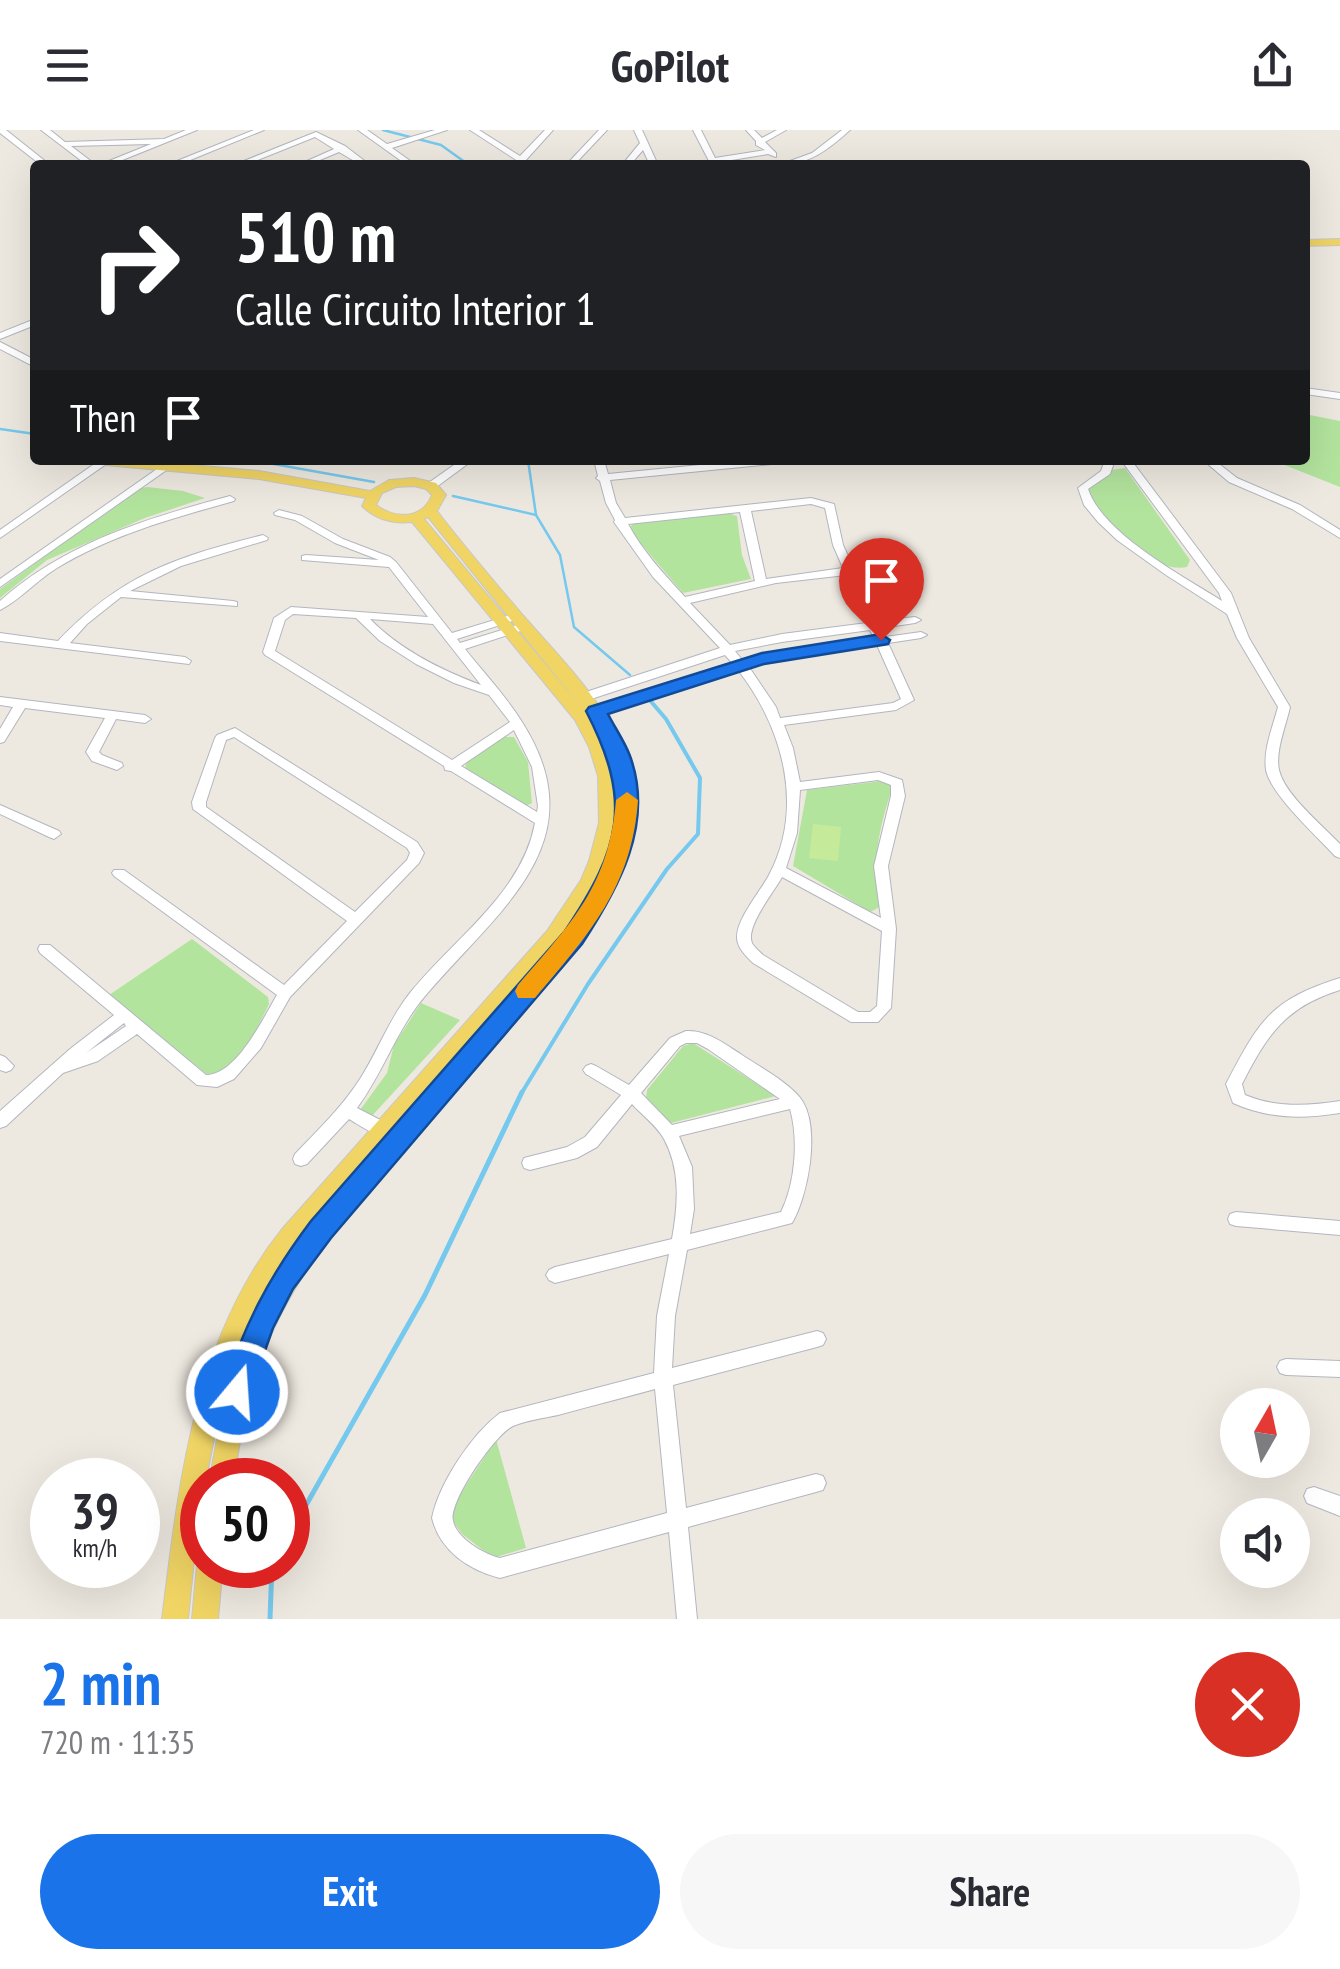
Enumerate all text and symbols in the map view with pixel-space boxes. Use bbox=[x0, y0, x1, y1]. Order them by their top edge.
text: GoPilot bbox=[611, 36, 729, 94]
icon: menu bbox=[40, 38, 95, 93]
icon: share bbox=[1245, 38, 1300, 93]
text: 510 m bbox=[235, 191, 396, 281]
icon: right bbox=[70, 200, 200, 330]
text: Calle Circuito Interior 1 bbox=[235, 279, 596, 337]
icon: arrive bbox=[156, 390, 211, 445]
text: Then bbox=[70, 393, 136, 442]
pin bbox=[839, 538, 924, 641]
icon: arrive bbox=[854, 553, 909, 608]
position arrow bbox=[185, 1340, 289, 1444]
north arrow bbox=[1220, 1388, 1310, 1478]
map controls bbox=[1220, 1388, 1310, 1588]
speed limit sign: 50 bbox=[180, 1458, 310, 1588]
text: 39 bbox=[71, 1478, 119, 1543]
button: sound bbox=[1220, 1498, 1310, 1588]
text: km/h bbox=[73, 1532, 117, 1564]
text: 2 min bbox=[40, 1644, 161, 1722]
button: close bbox=[1195, 1652, 1300, 1757]
text: 720 m · 11:35 bbox=[40, 1721, 195, 1763]
button: Exit bbox=[40, 1834, 660, 1949]
button: Share bbox=[680, 1834, 1300, 1949]

